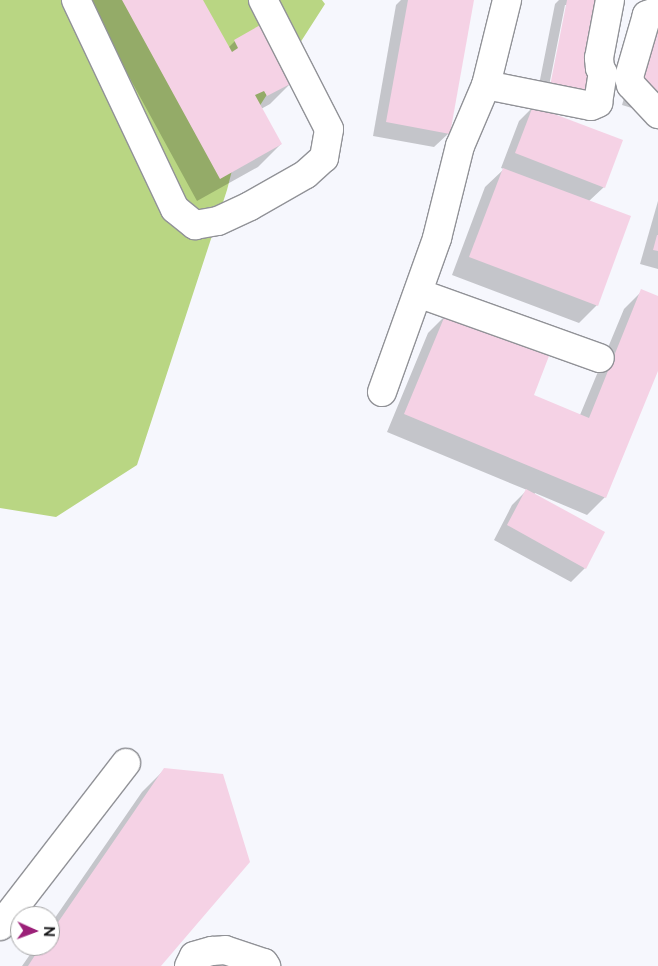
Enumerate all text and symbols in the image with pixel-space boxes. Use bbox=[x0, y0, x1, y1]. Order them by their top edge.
north arrow bbox=[10, 906, 60, 956]
text: N bbox=[41, 926, 57, 937]

